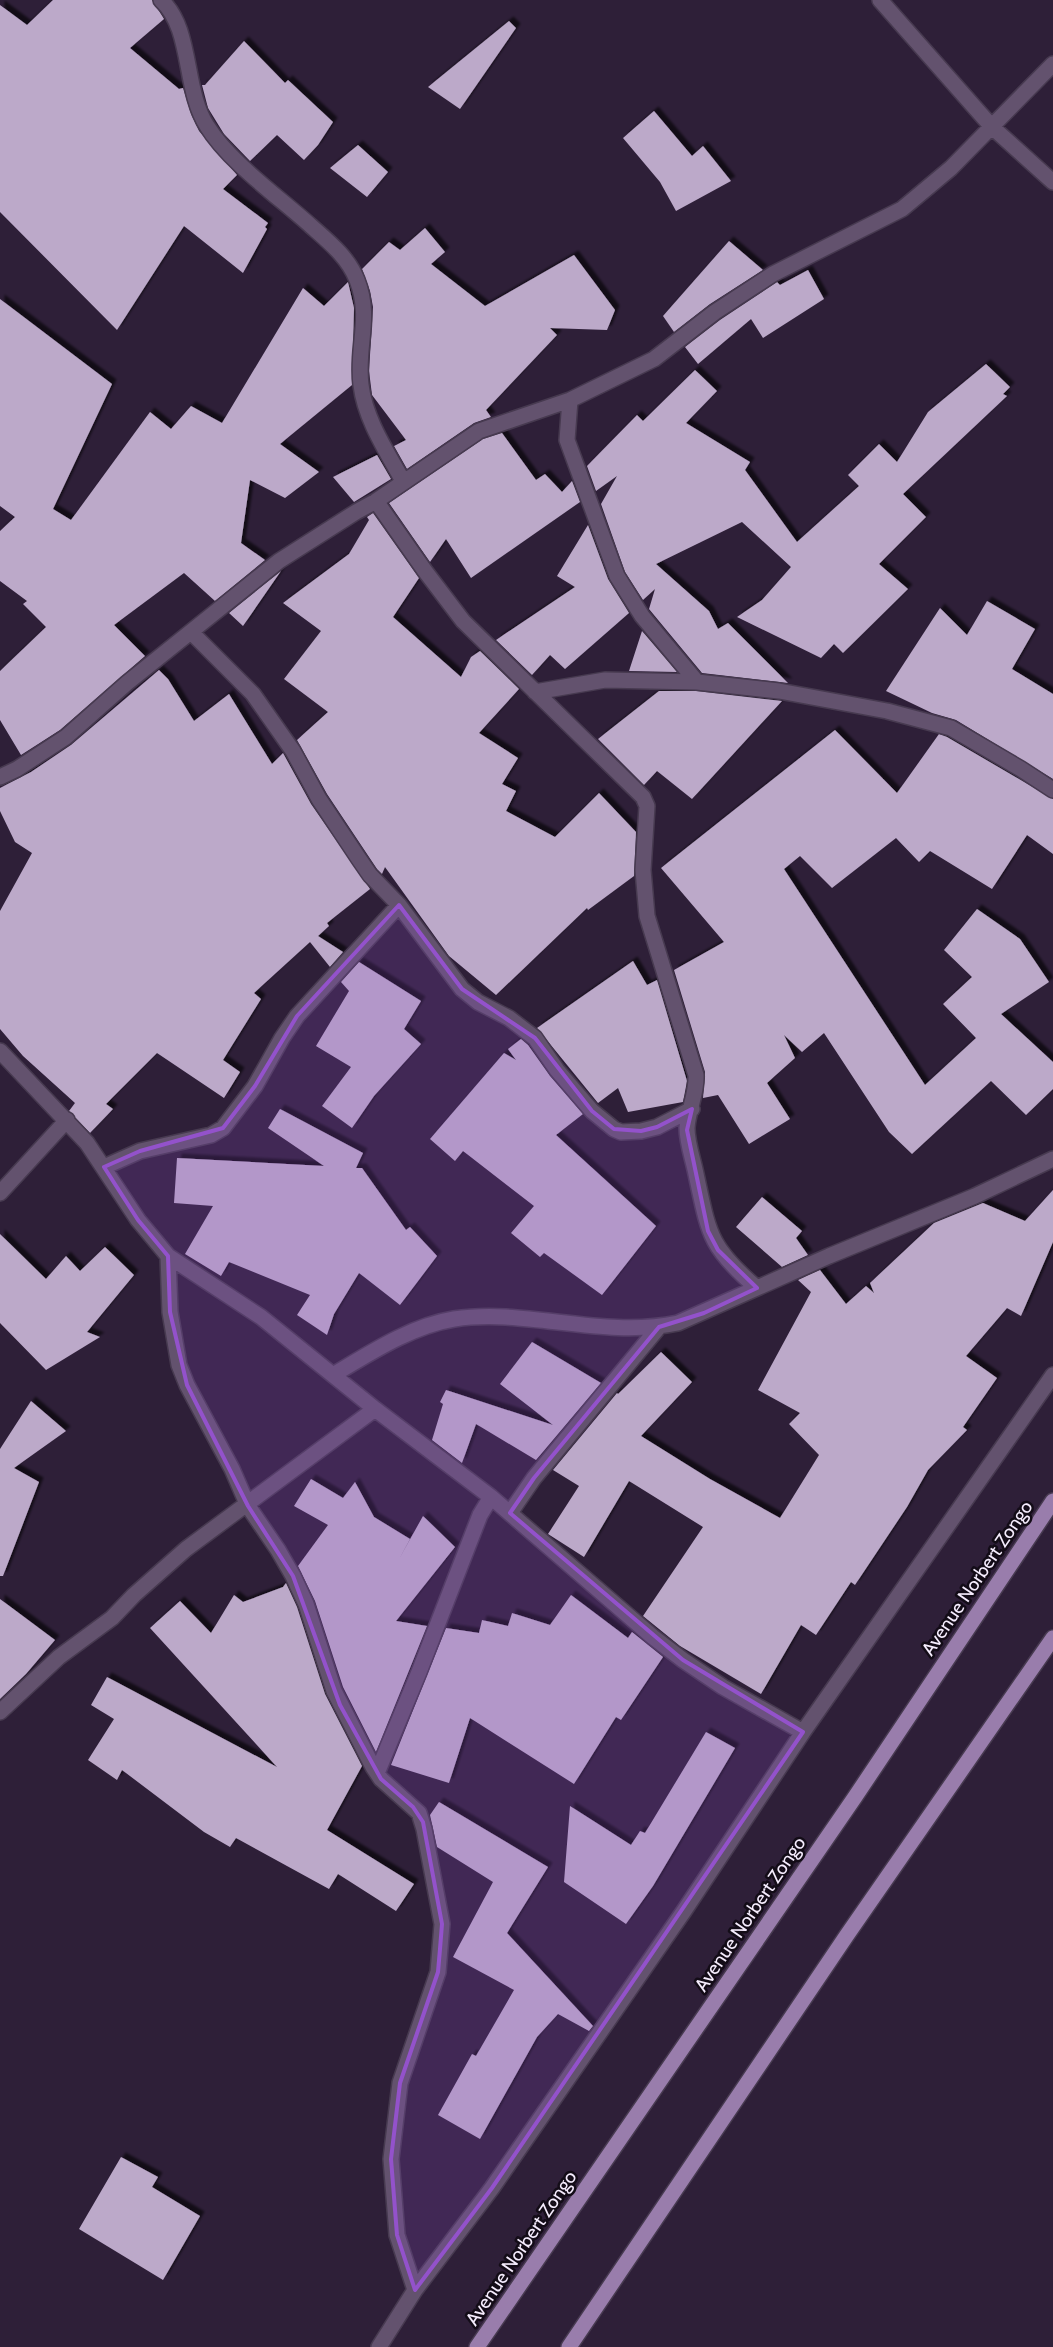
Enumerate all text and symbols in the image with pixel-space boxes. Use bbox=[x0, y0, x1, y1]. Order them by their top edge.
street label: Avenue Norbert Zongo bbox=[917, 1496, 1037, 1660]
street label: Avenue Norbert Zongo bbox=[690, 1832, 810, 1996]
street label: Avenue Norbert Zongo bbox=[461, 2166, 581, 2330]

